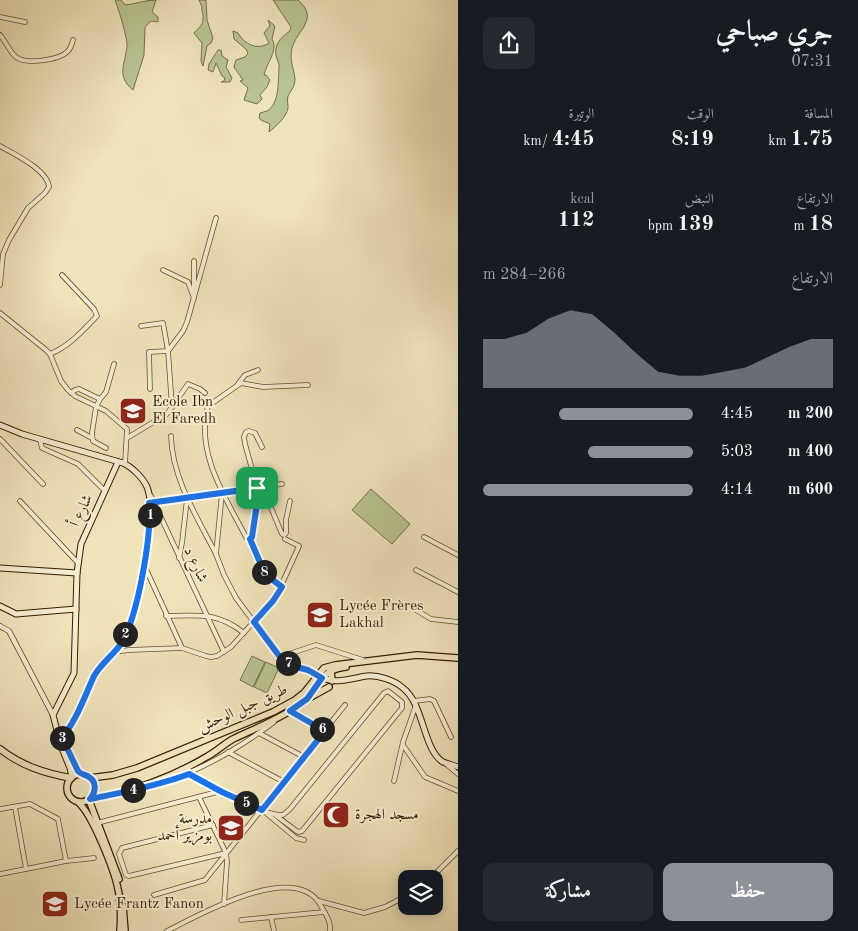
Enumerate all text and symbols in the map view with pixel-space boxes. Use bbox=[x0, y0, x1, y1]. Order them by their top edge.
button: share bbox=[483, 17, 535, 69]
text: جري صباحي bbox=[716, 19, 833, 47]
text: 07:31 bbox=[791, 54, 833, 70]
text: الوتيرة bbox=[569, 107, 594, 121]
text: الوقت bbox=[687, 107, 714, 121]
text: المسافة bbox=[804, 107, 833, 121]
text: 4:45 bbox=[552, 129, 594, 150]
text: 8:19 bbox=[671, 129, 714, 150]
text: 1.75 bbox=[791, 129, 833, 150]
text: /km bbox=[523, 134, 552, 148]
text: km bbox=[768, 134, 791, 148]
text: kcal bbox=[570, 192, 594, 206]
text: النبض bbox=[685, 192, 714, 206]
text: الارتفاع bbox=[797, 192, 833, 206]
text: 112 bbox=[558, 210, 594, 231]
text: 139 bbox=[677, 214, 714, 235]
text: 18 bbox=[809, 214, 833, 235]
text: bpm bbox=[648, 219, 677, 233]
text: m bbox=[794, 219, 809, 233]
text: 266–284 m bbox=[483, 267, 566, 283]
text: الارتفاع bbox=[791, 271, 833, 287]
place label: Ecole Ibn El Faredh bbox=[152, 395, 216, 427]
school or university icon: Ecole Ibn El Faredh bbox=[118, 396, 148, 426]
text: 4:45 bbox=[721, 406, 753, 422]
text: 200 m bbox=[788, 406, 833, 422]
text: 5:03 bbox=[721, 444, 753, 460]
text: 400 m bbox=[788, 444, 833, 460]
pin bbox=[236, 467, 278, 509]
icon: arrive bbox=[243, 474, 271, 502]
text: 4:14 bbox=[721, 482, 753, 498]
text: 600 m bbox=[788, 482, 833, 498]
street label: شارع أ bbox=[64, 490, 100, 531]
pin: 1 bbox=[138, 502, 162, 528]
text: 1 bbox=[146, 508, 155, 522]
street label: شارع د bbox=[177, 545, 210, 587]
pin: 8 bbox=[252, 560, 276, 584]
text: 8 bbox=[260, 565, 269, 579]
place label: Lycée Frères Lakhal bbox=[339, 599, 424, 631]
school or university icon: Lycée Frères Lakhal bbox=[305, 600, 335, 630]
pin: 2 bbox=[112, 622, 138, 646]
text: 2 bbox=[121, 627, 130, 641]
pin: 7 bbox=[276, 650, 300, 676]
text: 7 bbox=[284, 656, 293, 670]
street label: طريق جبل الوحش bbox=[196, 683, 291, 737]
pin: 6 bbox=[310, 716, 334, 742]
text: 6 bbox=[318, 722, 327, 736]
pin: 3 bbox=[50, 726, 74, 750]
text: 3 bbox=[58, 731, 67, 745]
pin: 4 bbox=[120, 778, 146, 802]
text: 4 bbox=[129, 783, 138, 797]
pin: 5 bbox=[234, 790, 258, 816]
text: 5 bbox=[242, 796, 251, 810]
mosque icon: مسجد الهجرة bbox=[321, 800, 351, 830]
place label: مسجد الهجرة bbox=[355, 808, 419, 824]
place label: مدرسة بومزير أحمد bbox=[158, 812, 212, 846]
school or university icon: مدرسة بومزير أحمد bbox=[216, 813, 246, 843]
button: مشاركة bbox=[483, 863, 653, 921]
button: حفظ bbox=[663, 863, 833, 921]
map controls bbox=[398, 870, 443, 915]
button: layers bbox=[398, 870, 443, 915]
school or university icon: Lycée Frantz Fanon bbox=[40, 889, 70, 919]
place label: Lycée Frantz Fanon bbox=[74, 897, 204, 912]

